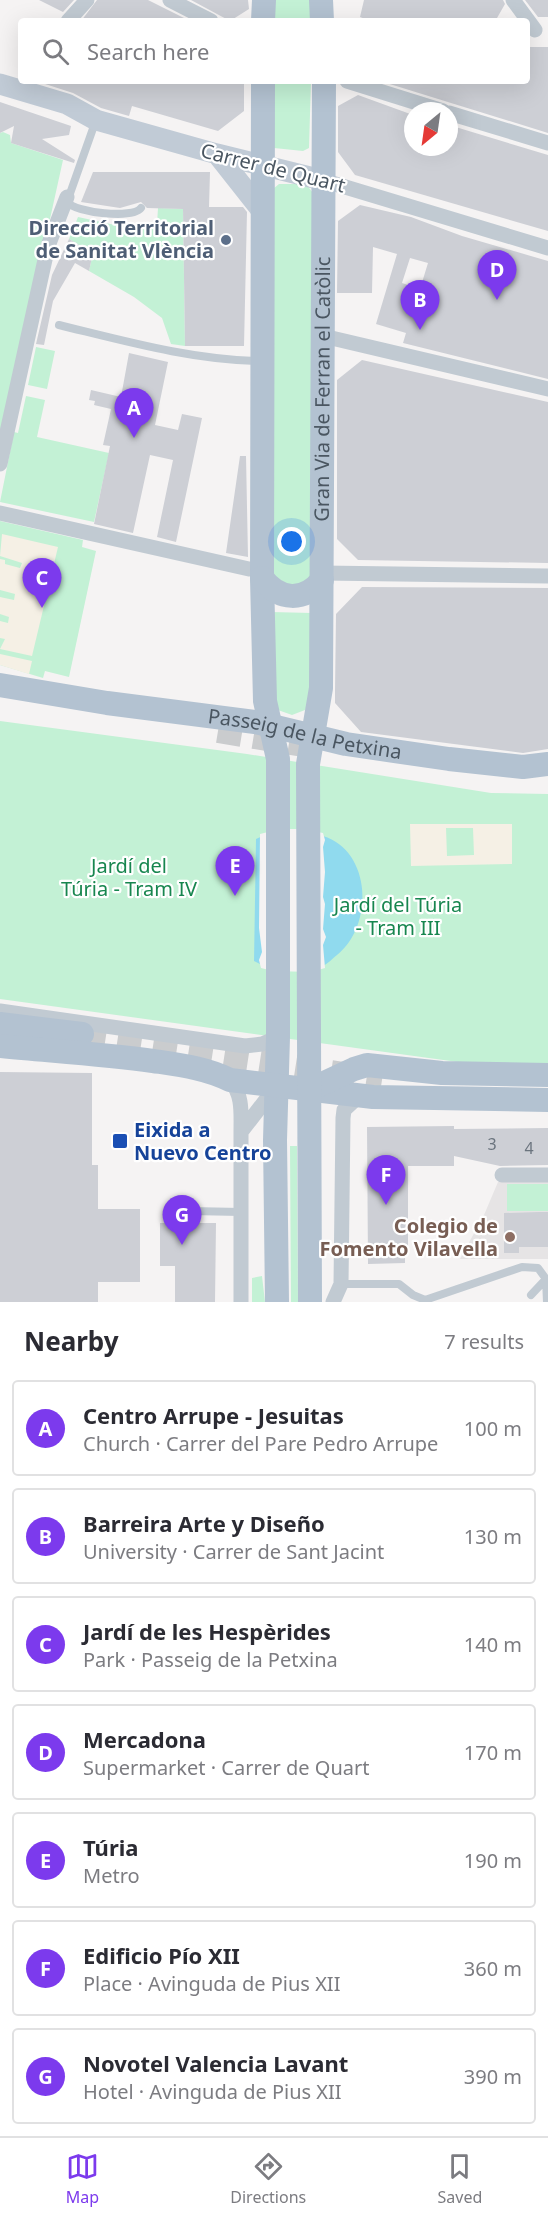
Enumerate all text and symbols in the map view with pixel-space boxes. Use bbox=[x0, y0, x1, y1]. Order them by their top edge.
search box bbox=[18, 18, 530, 84]
icon: search bbox=[39, 35, 72, 68]
text: Search here bbox=[87, 36, 209, 66]
north arrow bbox=[404, 102, 458, 156]
street label: Carrer de Quart bbox=[198, 136, 348, 199]
place label: Direcció Territorial de Sanitat Vlència bbox=[29, 214, 214, 264]
marker: Direcció Territorial de Sanitat Vlència bbox=[219, 233, 233, 247]
pin: D bbox=[478, 250, 516, 300]
street label: Gran Via de Ferran el Catòlic bbox=[308, 256, 336, 522]
pin: B bbox=[400, 280, 440, 330]
pin: A bbox=[114, 388, 154, 438]
your location bbox=[277, 527, 306, 556]
pin: C bbox=[22, 558, 62, 608]
street label: Passeig de la Petxina bbox=[207, 702, 404, 765]
pin: E bbox=[216, 846, 254, 896]
park label: Jardí del Túria - Tram IV bbox=[61, 852, 197, 902]
park label: Jardí del Túria - Tram III bbox=[332, 891, 462, 941]
place label: Eixida a Nuevo Centro bbox=[134, 1116, 271, 1166]
marker: Eixida a Nuevo Centro bbox=[111, 1132, 129, 1150]
house number: 3 bbox=[487, 1133, 497, 1155]
house number: 4 bbox=[524, 1137, 534, 1159]
pin: F bbox=[366, 1156, 406, 1205]
pin: G bbox=[162, 1196, 201, 1245]
place label: Colegio de Fomento Vilavella bbox=[320, 1212, 498, 1262]
marker: Colegio de Fomento Vilavella bbox=[503, 1230, 517, 1244]
text: Nearby bbox=[24, 1323, 119, 1359]
text: 7 results bbox=[444, 1328, 524, 1355]
text: Centro Arrupe - Jesuitas bbox=[83, 1400, 344, 1430]
text: A bbox=[39, 1415, 52, 1442]
text: 100 m bbox=[464, 1415, 522, 1442]
text: Church · Carrer del Pare Pedro Arrupe bbox=[83, 1430, 438, 1457]
text: Barreira Arte y Diseño bbox=[83, 1508, 325, 1538]
text: B bbox=[39, 1523, 52, 1550]
text: 130 m bbox=[464, 1523, 522, 1550]
text: University · Carrer de Sant Jacint bbox=[83, 1538, 384, 1565]
text: Jardí de les Hespèrides bbox=[83, 1616, 331, 1646]
text: C bbox=[39, 1631, 52, 1658]
text: 140 m bbox=[464, 1631, 522, 1658]
text: Park · Passeig de la Petxina bbox=[83, 1646, 338, 1673]
text: Mercadona bbox=[83, 1724, 206, 1754]
text: D bbox=[38, 1739, 53, 1766]
text: 170 m bbox=[464, 1739, 522, 1766]
text: Supermarket · Carrer de Quart bbox=[83, 1754, 369, 1781]
text: Túria bbox=[83, 1832, 138, 1862]
text: E bbox=[40, 1847, 51, 1874]
text: 190 m bbox=[464, 1847, 522, 1874]
text: Metro bbox=[83, 1862, 140, 1889]
text: Edificio Pío XII bbox=[83, 1940, 240, 1970]
text: F bbox=[40, 1955, 51, 1982]
text: 360 m bbox=[464, 1955, 522, 1982]
text: Place · Avinguda de Pius XII bbox=[83, 1970, 340, 1997]
text: Novotel Valencia Lavant bbox=[83, 2048, 348, 2078]
text: G bbox=[38, 2063, 53, 2090]
text: 390 m bbox=[464, 2063, 522, 2090]
text: Hotel · Avinguda de Pius XII bbox=[83, 2078, 342, 2105]
tab: Map bbox=[66, 2150, 99, 2208]
tab: Directions bbox=[230, 2150, 306, 2208]
tab: Saved bbox=[438, 2150, 482, 2208]

